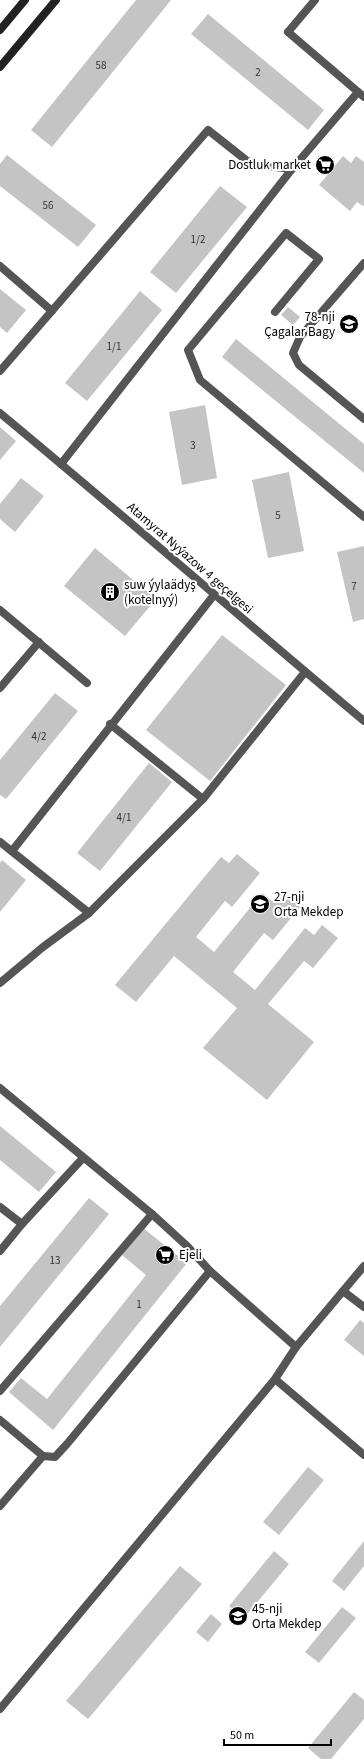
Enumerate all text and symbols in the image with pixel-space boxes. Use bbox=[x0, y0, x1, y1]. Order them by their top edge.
house number: 58 bbox=[96, 58, 107, 73]
house number: 2 bbox=[255, 65, 261, 80]
supermarket icon: Dostluk market bbox=[314, 154, 336, 176]
place label: Dostluk market bbox=[228, 156, 312, 174]
house number: 56 bbox=[43, 198, 54, 213]
house number: 1/2 bbox=[191, 232, 205, 247]
place label: 78-nji Çagalar Bagy bbox=[264, 308, 335, 341]
school or university icon: 78-nji Çagalar Bagy bbox=[338, 313, 360, 335]
house number: 1/1 bbox=[107, 339, 121, 354]
house number: 3 bbox=[190, 438, 196, 453]
street label: Atamyrat Nyýazow 4 geçelgesi bbox=[123, 498, 257, 618]
house number: 5 bbox=[275, 508, 281, 523]
place label: suw ýylaädyş (kotelnyý) bbox=[124, 576, 196, 609]
house number: 7 bbox=[351, 579, 357, 594]
building icon: suw ýylaädyş (kotelnyý) bbox=[99, 581, 121, 603]
house number: 4/2 bbox=[32, 729, 46, 744]
house number: 4/1 bbox=[117, 810, 131, 825]
place label: 27-nji Orta Mekdep bbox=[274, 888, 343, 921]
school or university icon: 27-nji Orta Mekdep bbox=[249, 893, 271, 915]
supermarket icon: Ejeli bbox=[154, 1244, 176, 1266]
place label: Ejeli bbox=[179, 1246, 202, 1264]
house number: 13 bbox=[50, 1253, 60, 1268]
house number: 1 bbox=[136, 1297, 142, 1312]
place label: 45-nji Orta Mekdep bbox=[252, 1600, 321, 1633]
school or university icon: 45-nji Orta Mekdep bbox=[227, 1605, 249, 1627]
scale bar bbox=[224, 1721, 331, 1747]
text: 50 m bbox=[230, 1727, 254, 1744]

